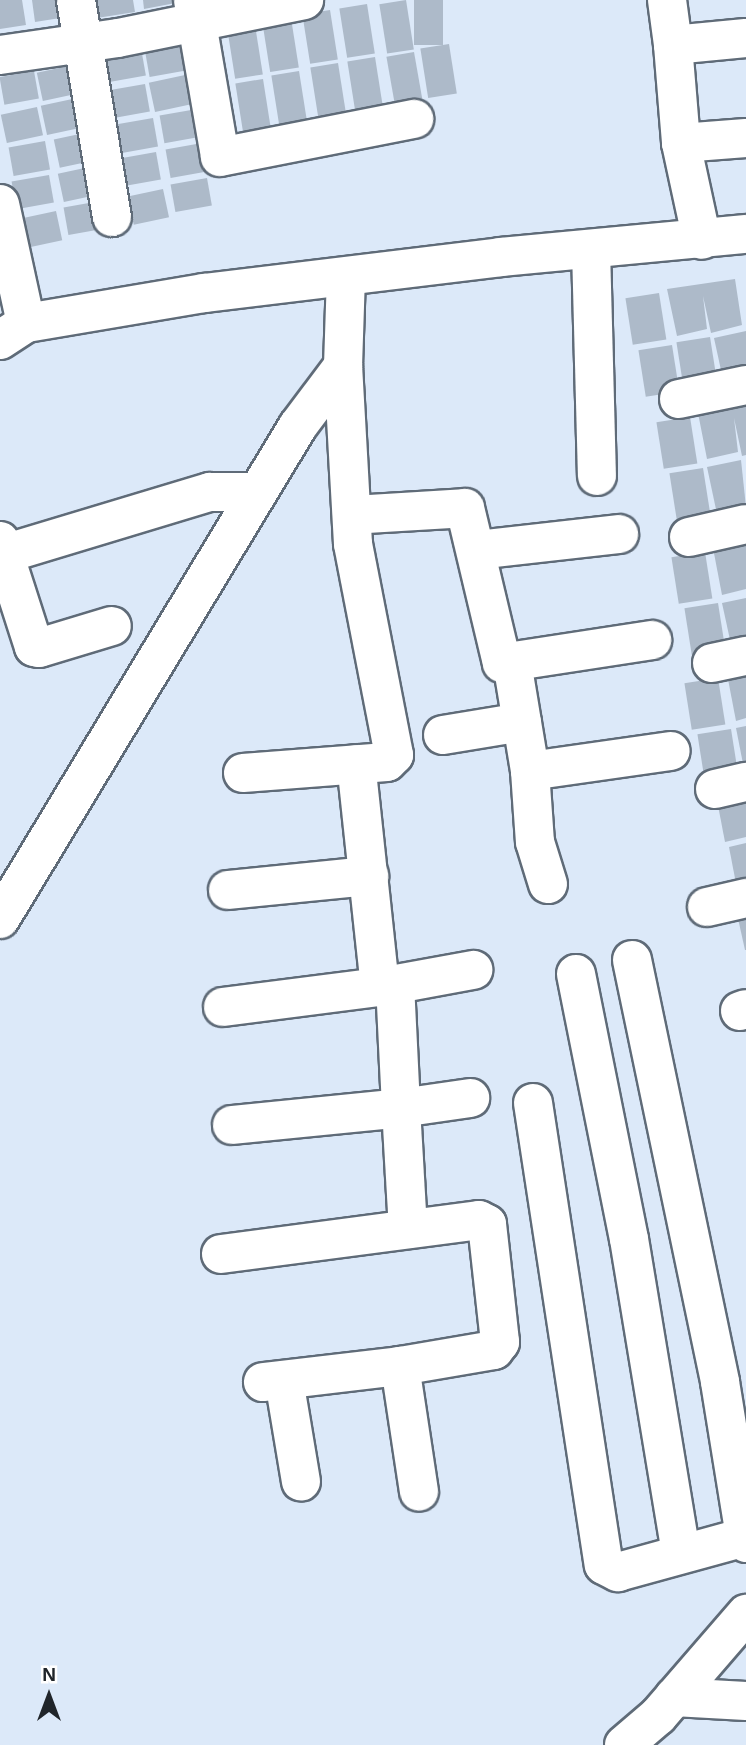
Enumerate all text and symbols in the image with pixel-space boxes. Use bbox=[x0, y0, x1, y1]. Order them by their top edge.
north arrow bbox=[14, 1661, 84, 1731]
text: N bbox=[42, 1664, 56, 1685]

